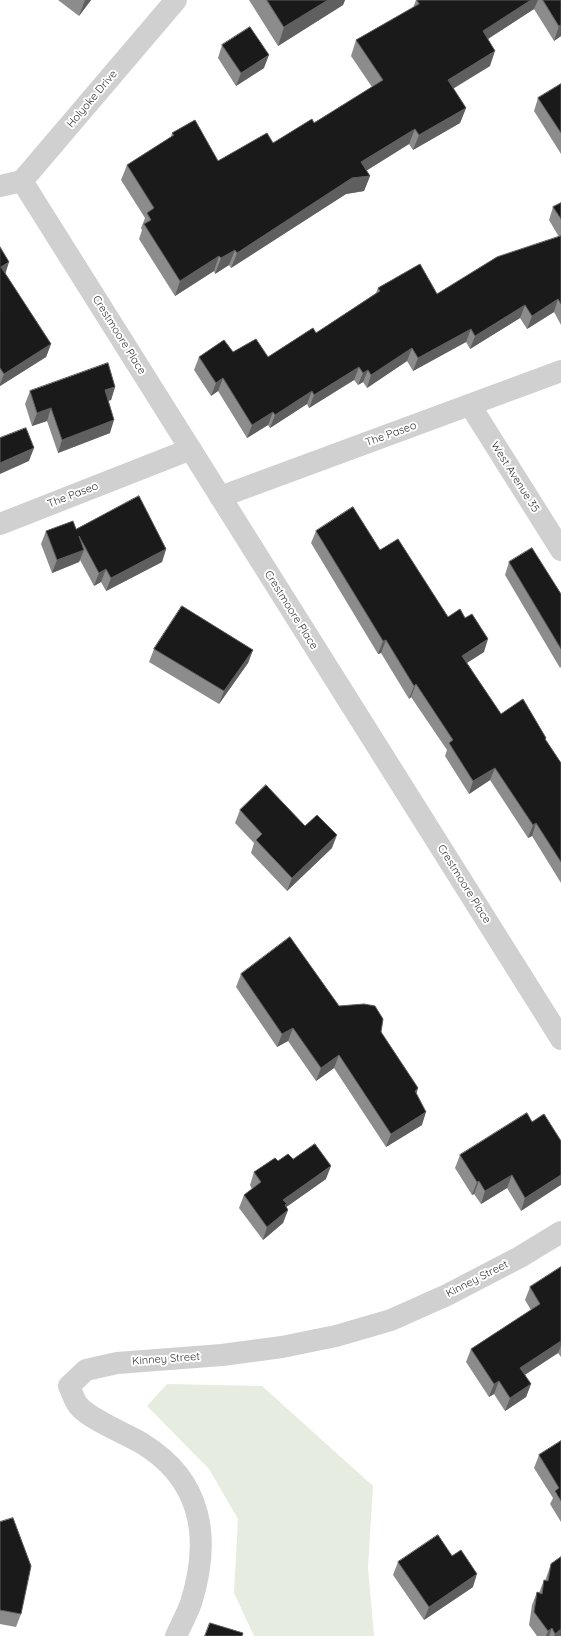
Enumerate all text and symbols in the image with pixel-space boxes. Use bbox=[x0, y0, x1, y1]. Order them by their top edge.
street label: Holyoke Drive bbox=[64, 68, 120, 130]
street label: Crestmoore Place bbox=[89, 293, 149, 377]
street label: The Paseo bbox=[364, 419, 418, 449]
street label: West Avenue 35 bbox=[488, 439, 542, 515]
street label: The Paseo bbox=[46, 479, 100, 511]
street label: Crestmoore Place bbox=[261, 568, 321, 652]
street label: Crestmoore Place bbox=[434, 842, 494, 926]
street label: Kinney Street bbox=[444, 1258, 510, 1300]
street label: Kinney Street bbox=[132, 1350, 200, 1368]

